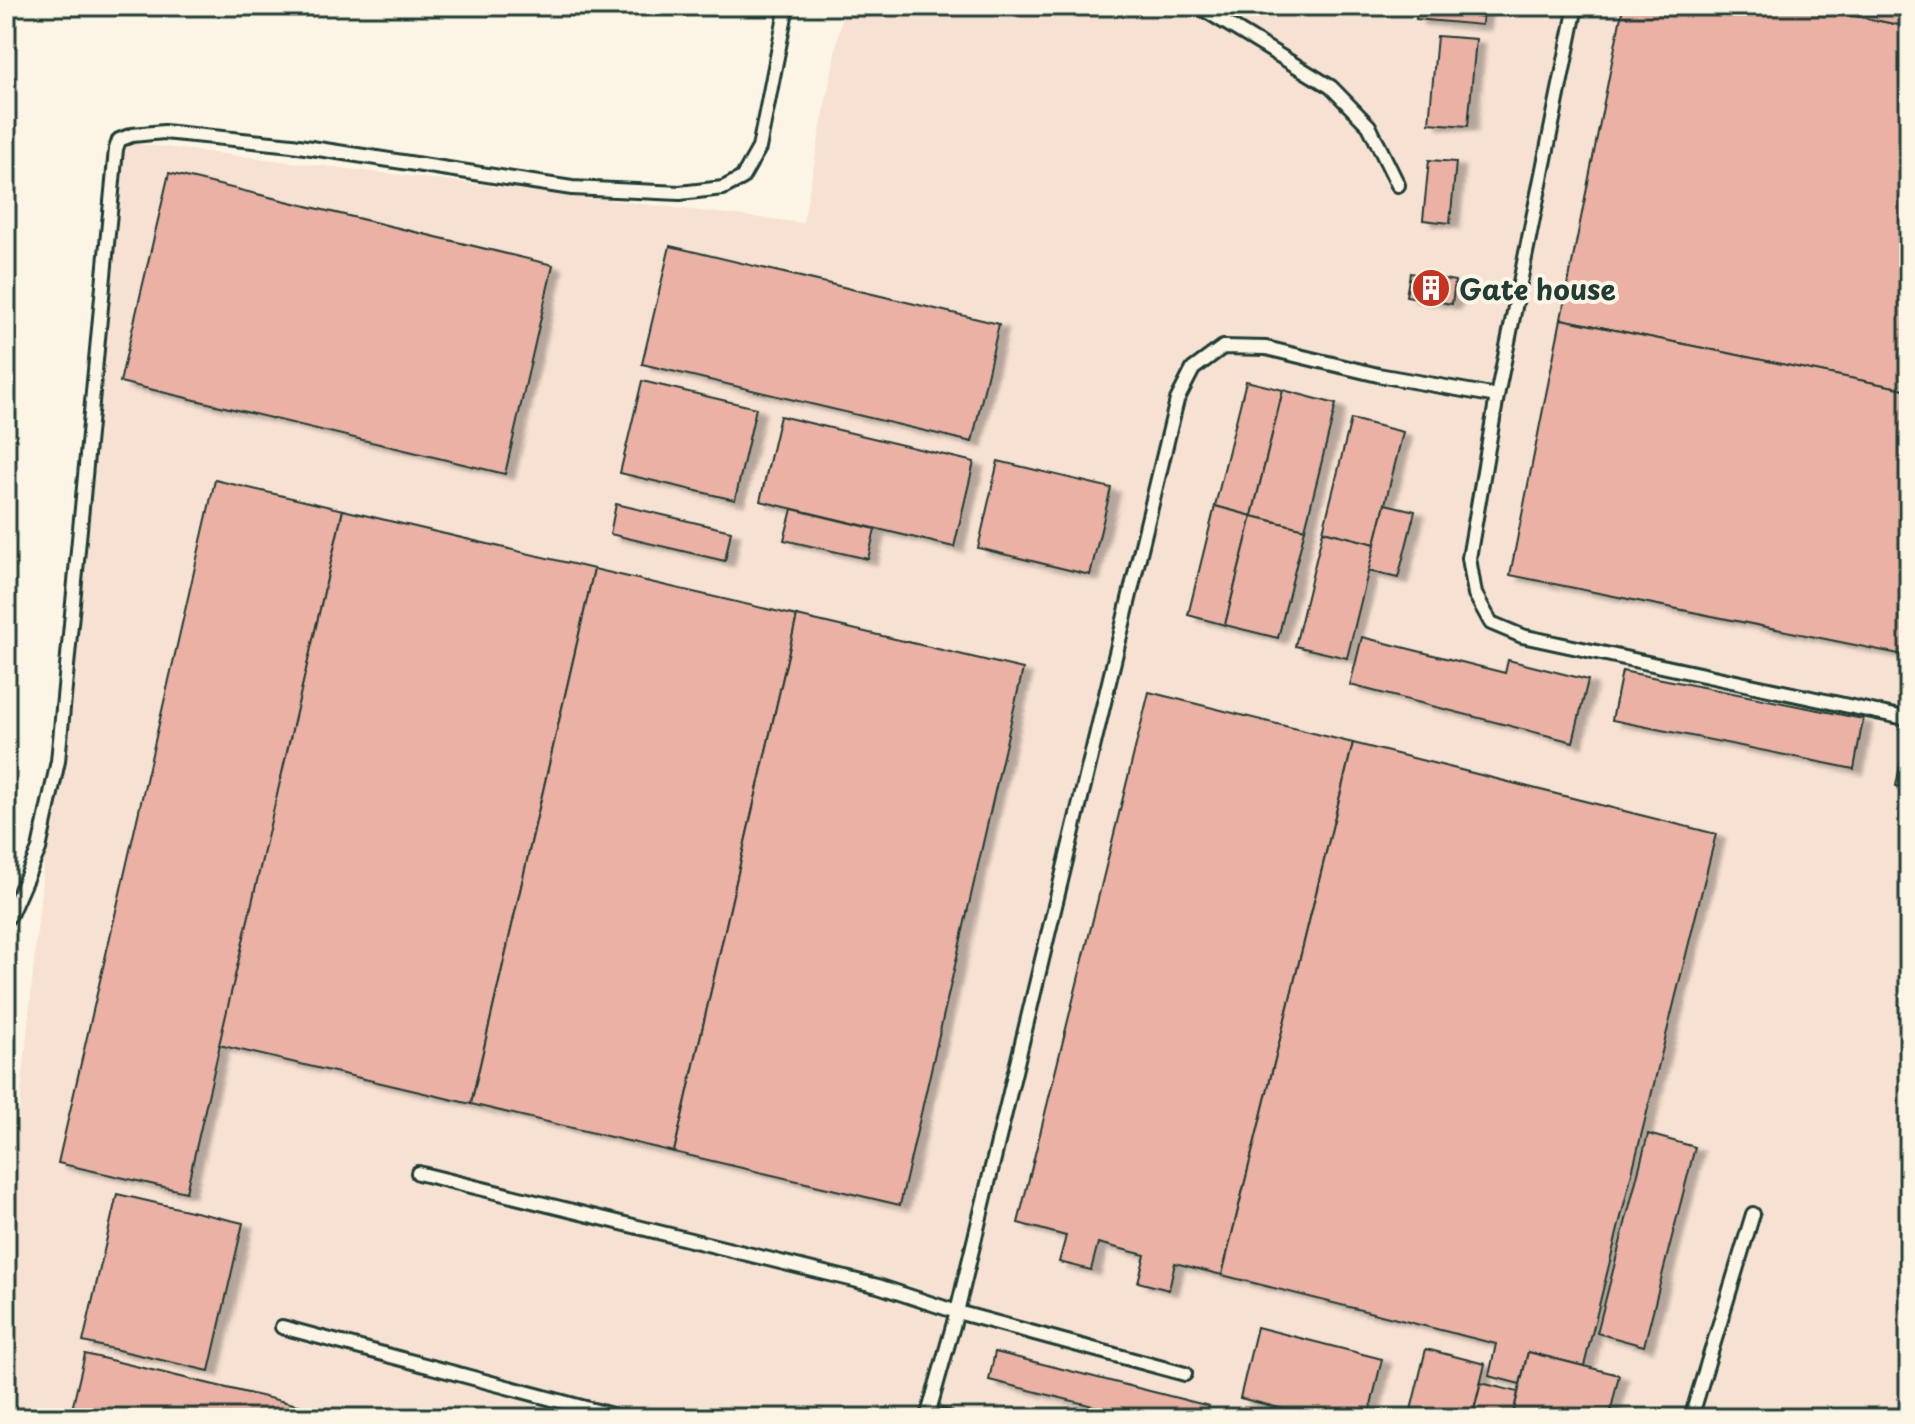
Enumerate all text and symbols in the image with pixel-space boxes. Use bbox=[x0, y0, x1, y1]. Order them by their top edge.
building icon: Gate house bbox=[1410, 267, 1452, 309]
place label: Gate house bbox=[1459, 267, 1616, 310]

